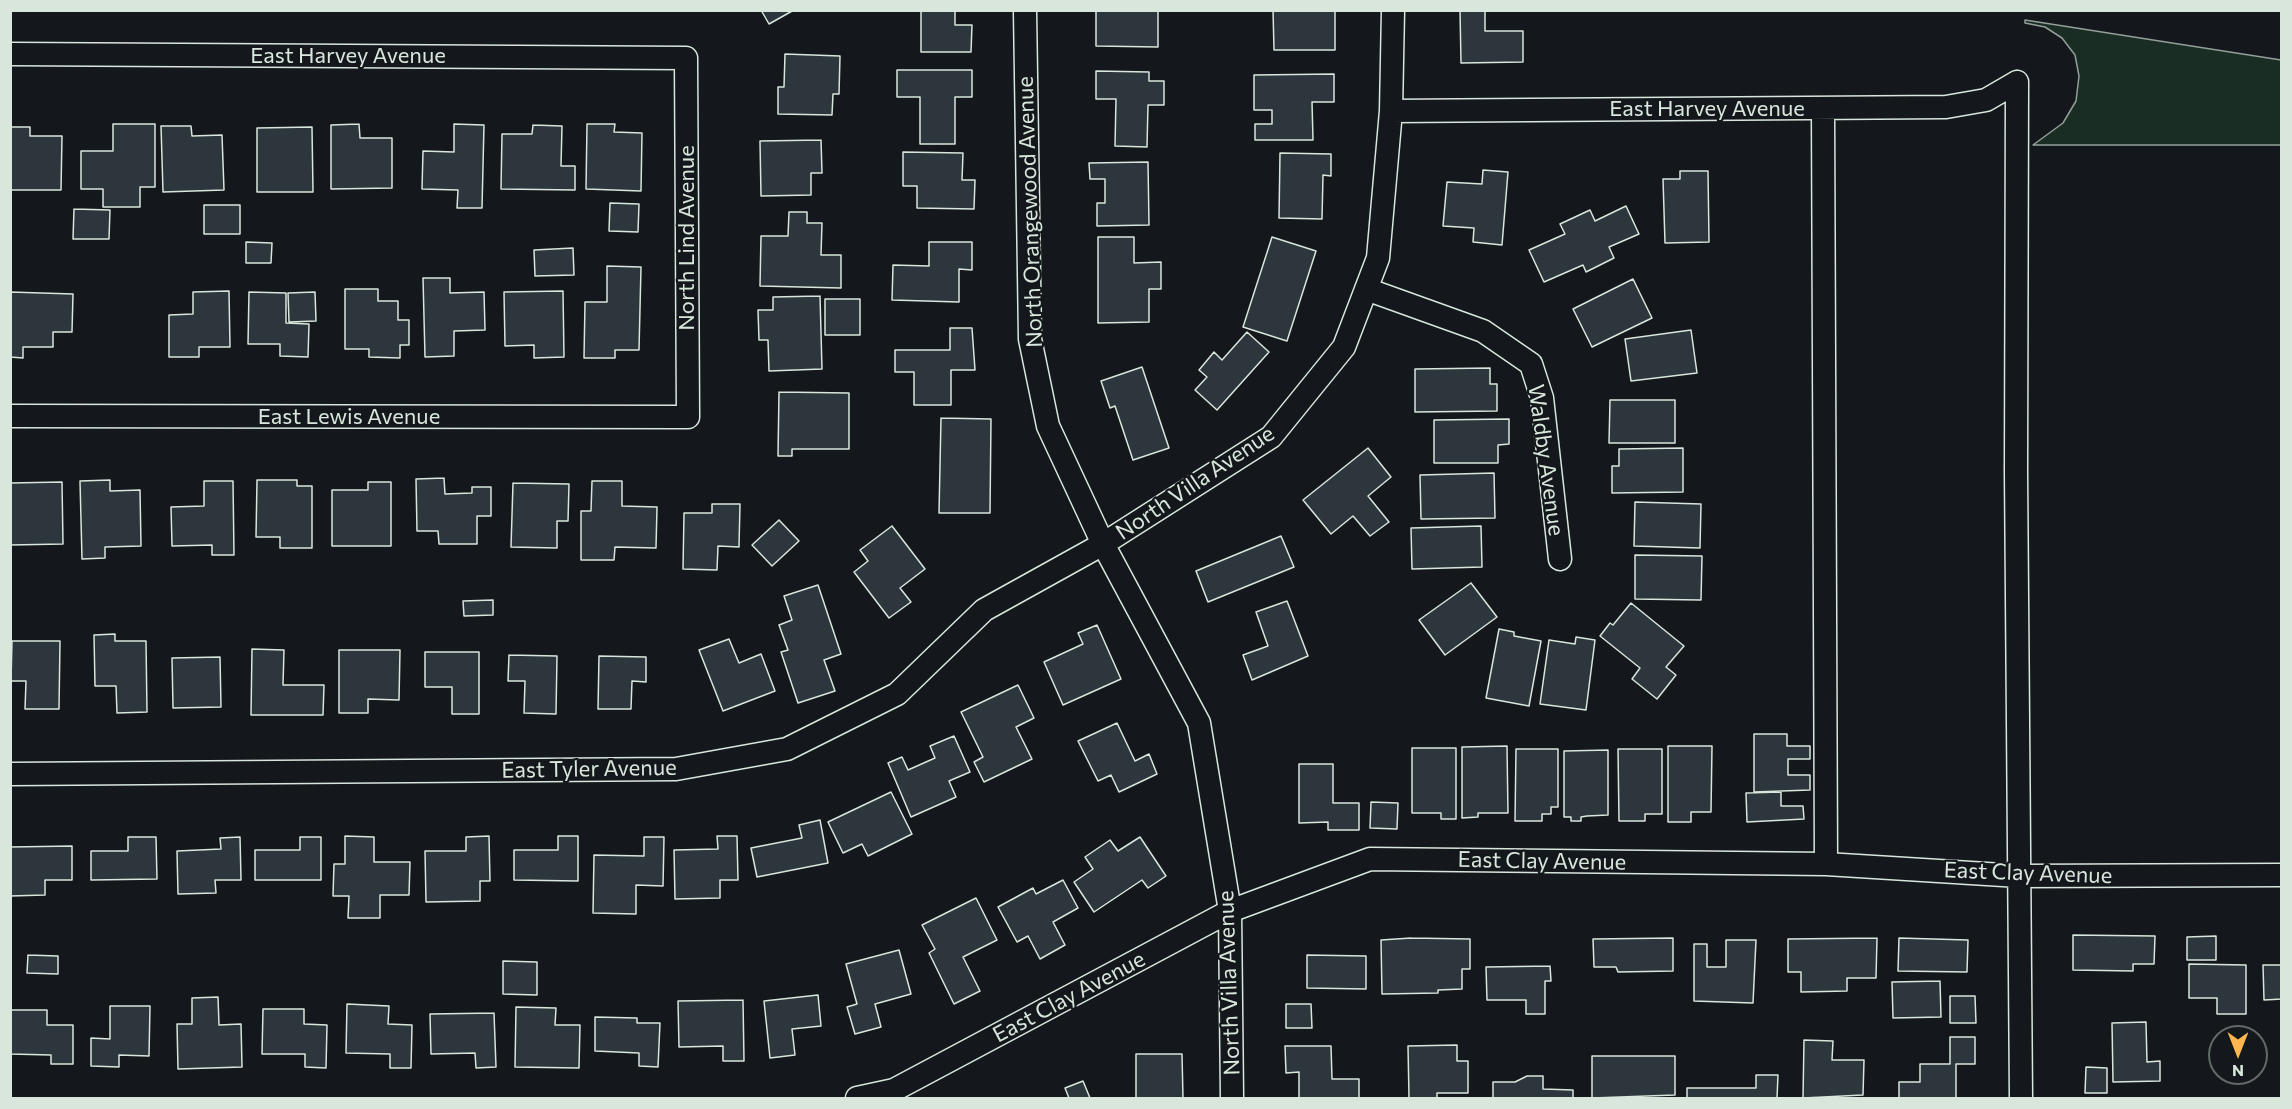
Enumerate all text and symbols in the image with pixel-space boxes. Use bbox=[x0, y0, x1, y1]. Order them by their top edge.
street label: East Harvey Avenue bbox=[250, 43, 446, 69]
street label: North Orangewood Avenue bbox=[1012, 76, 1048, 348]
street label: East Harvey Avenue bbox=[1609, 96, 1805, 122]
street label: North Lind Avenue bbox=[674, 145, 700, 331]
street label: Waldby Avenue bbox=[1522, 383, 1570, 537]
street label: East Lewis Avenue bbox=[258, 404, 440, 430]
street label: North Villa Avenue bbox=[1111, 420, 1279, 546]
street label: East Tyler Avenue bbox=[501, 754, 677, 784]
street label: East Clay Avenue bbox=[1457, 846, 1627, 876]
street label: East Clay Avenue bbox=[1943, 857, 2113, 889]
street label: North Villa Avenue bbox=[1213, 890, 1245, 1076]
street label: East Clay Avenue bbox=[988, 946, 1150, 1048]
north arrow bbox=[2208, 1025, 2268, 1085]
text: N bbox=[2232, 1062, 2244, 1081]

